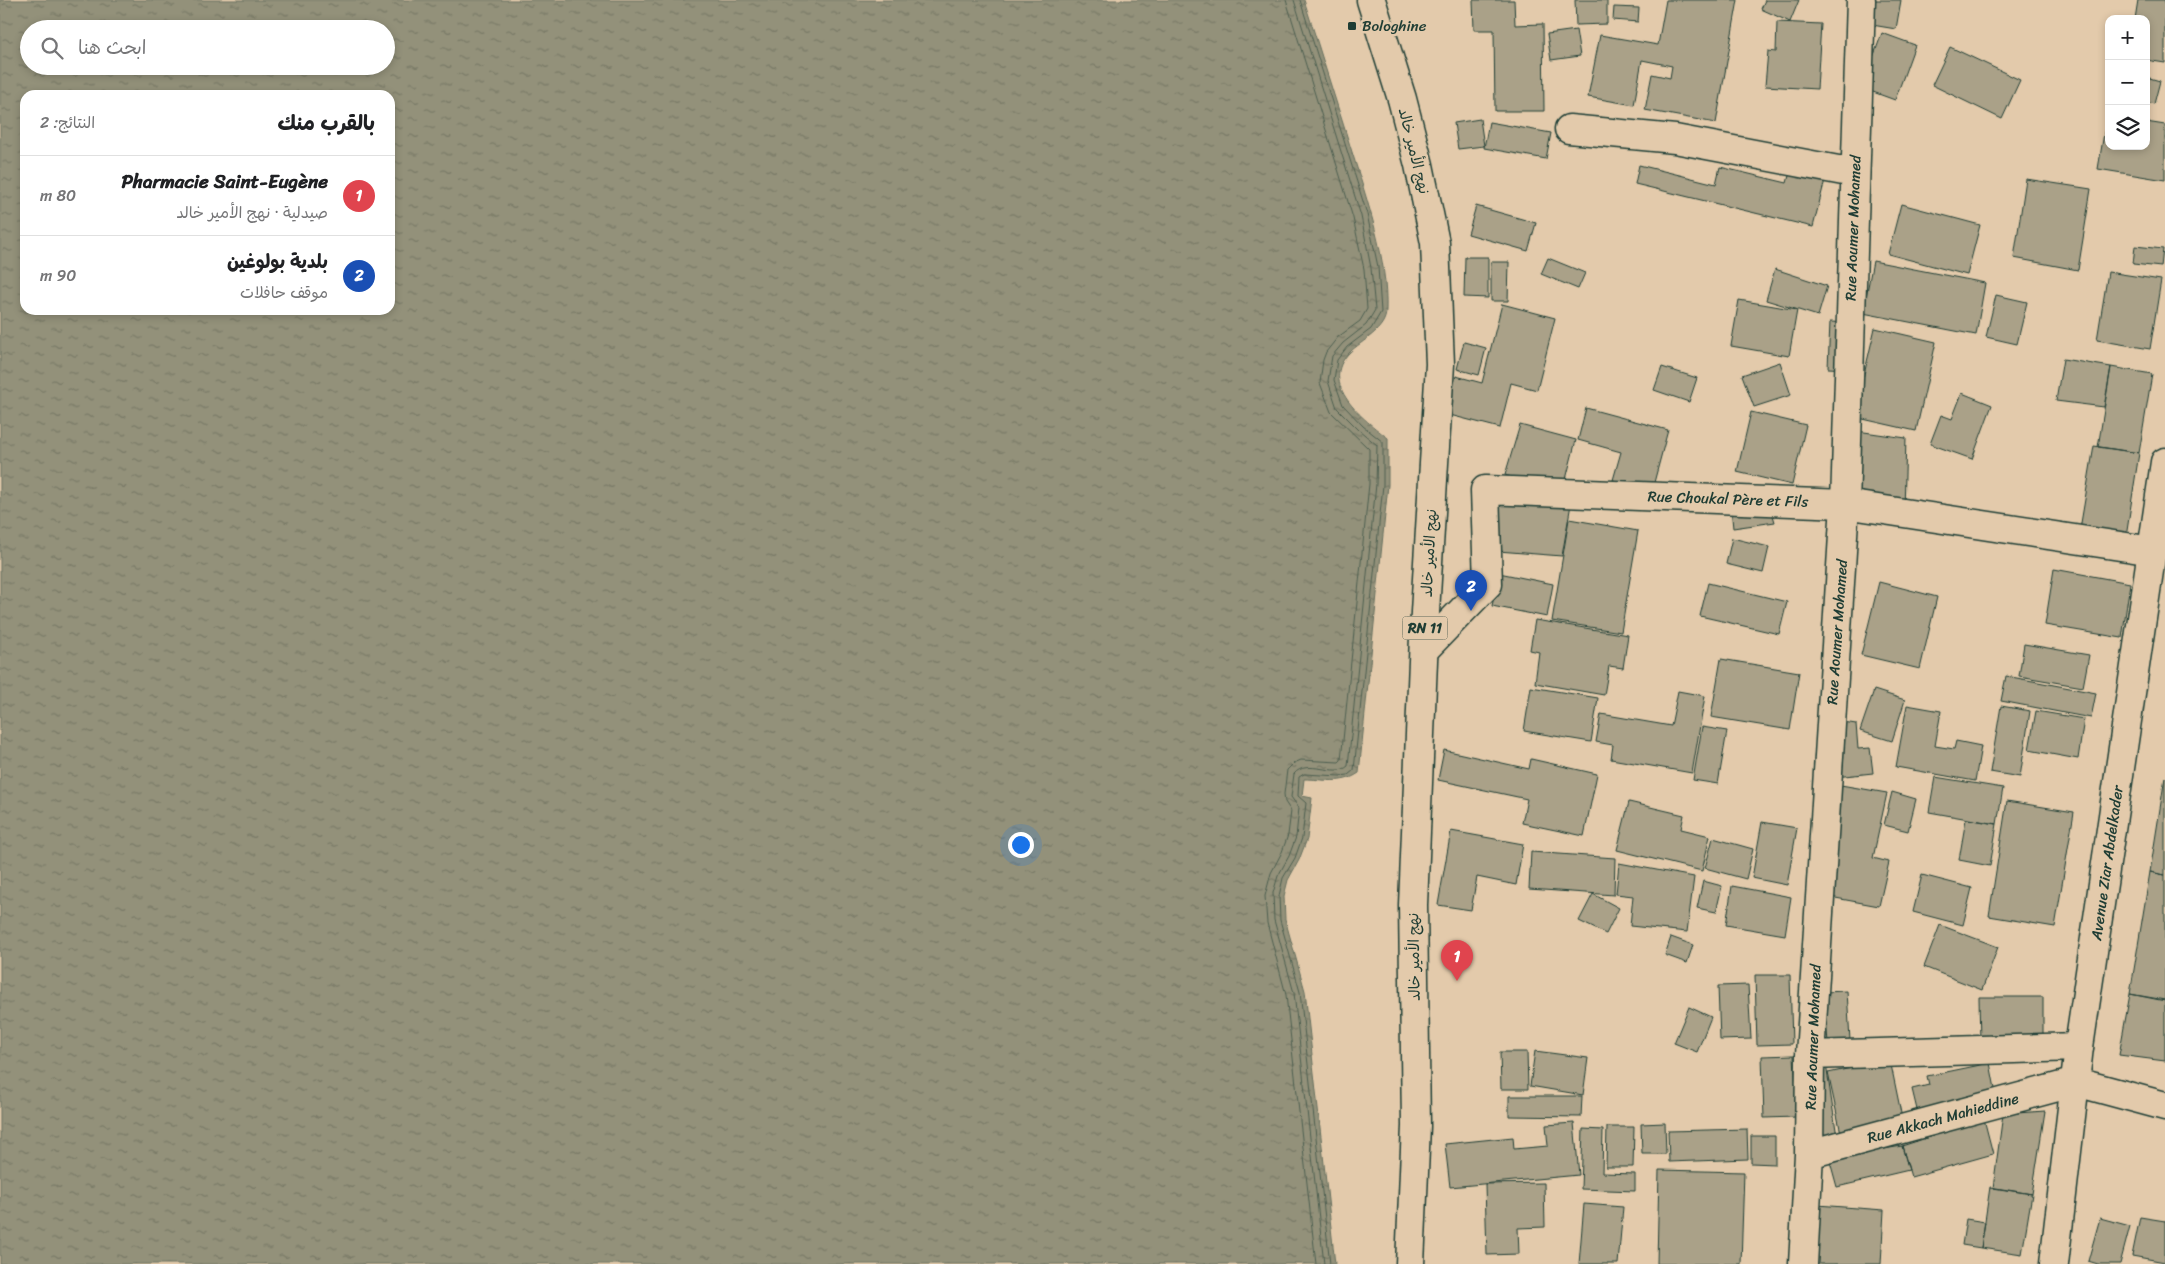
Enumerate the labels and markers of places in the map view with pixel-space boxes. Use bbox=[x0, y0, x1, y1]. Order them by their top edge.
place label: Bologhine bbox=[1362, 13, 1427, 39]
marker: Bologhine bbox=[1346, 20, 1358, 32]
pin: 2 bbox=[1455, 570, 1487, 611]
pin: 1 bbox=[1441, 940, 1473, 981]

